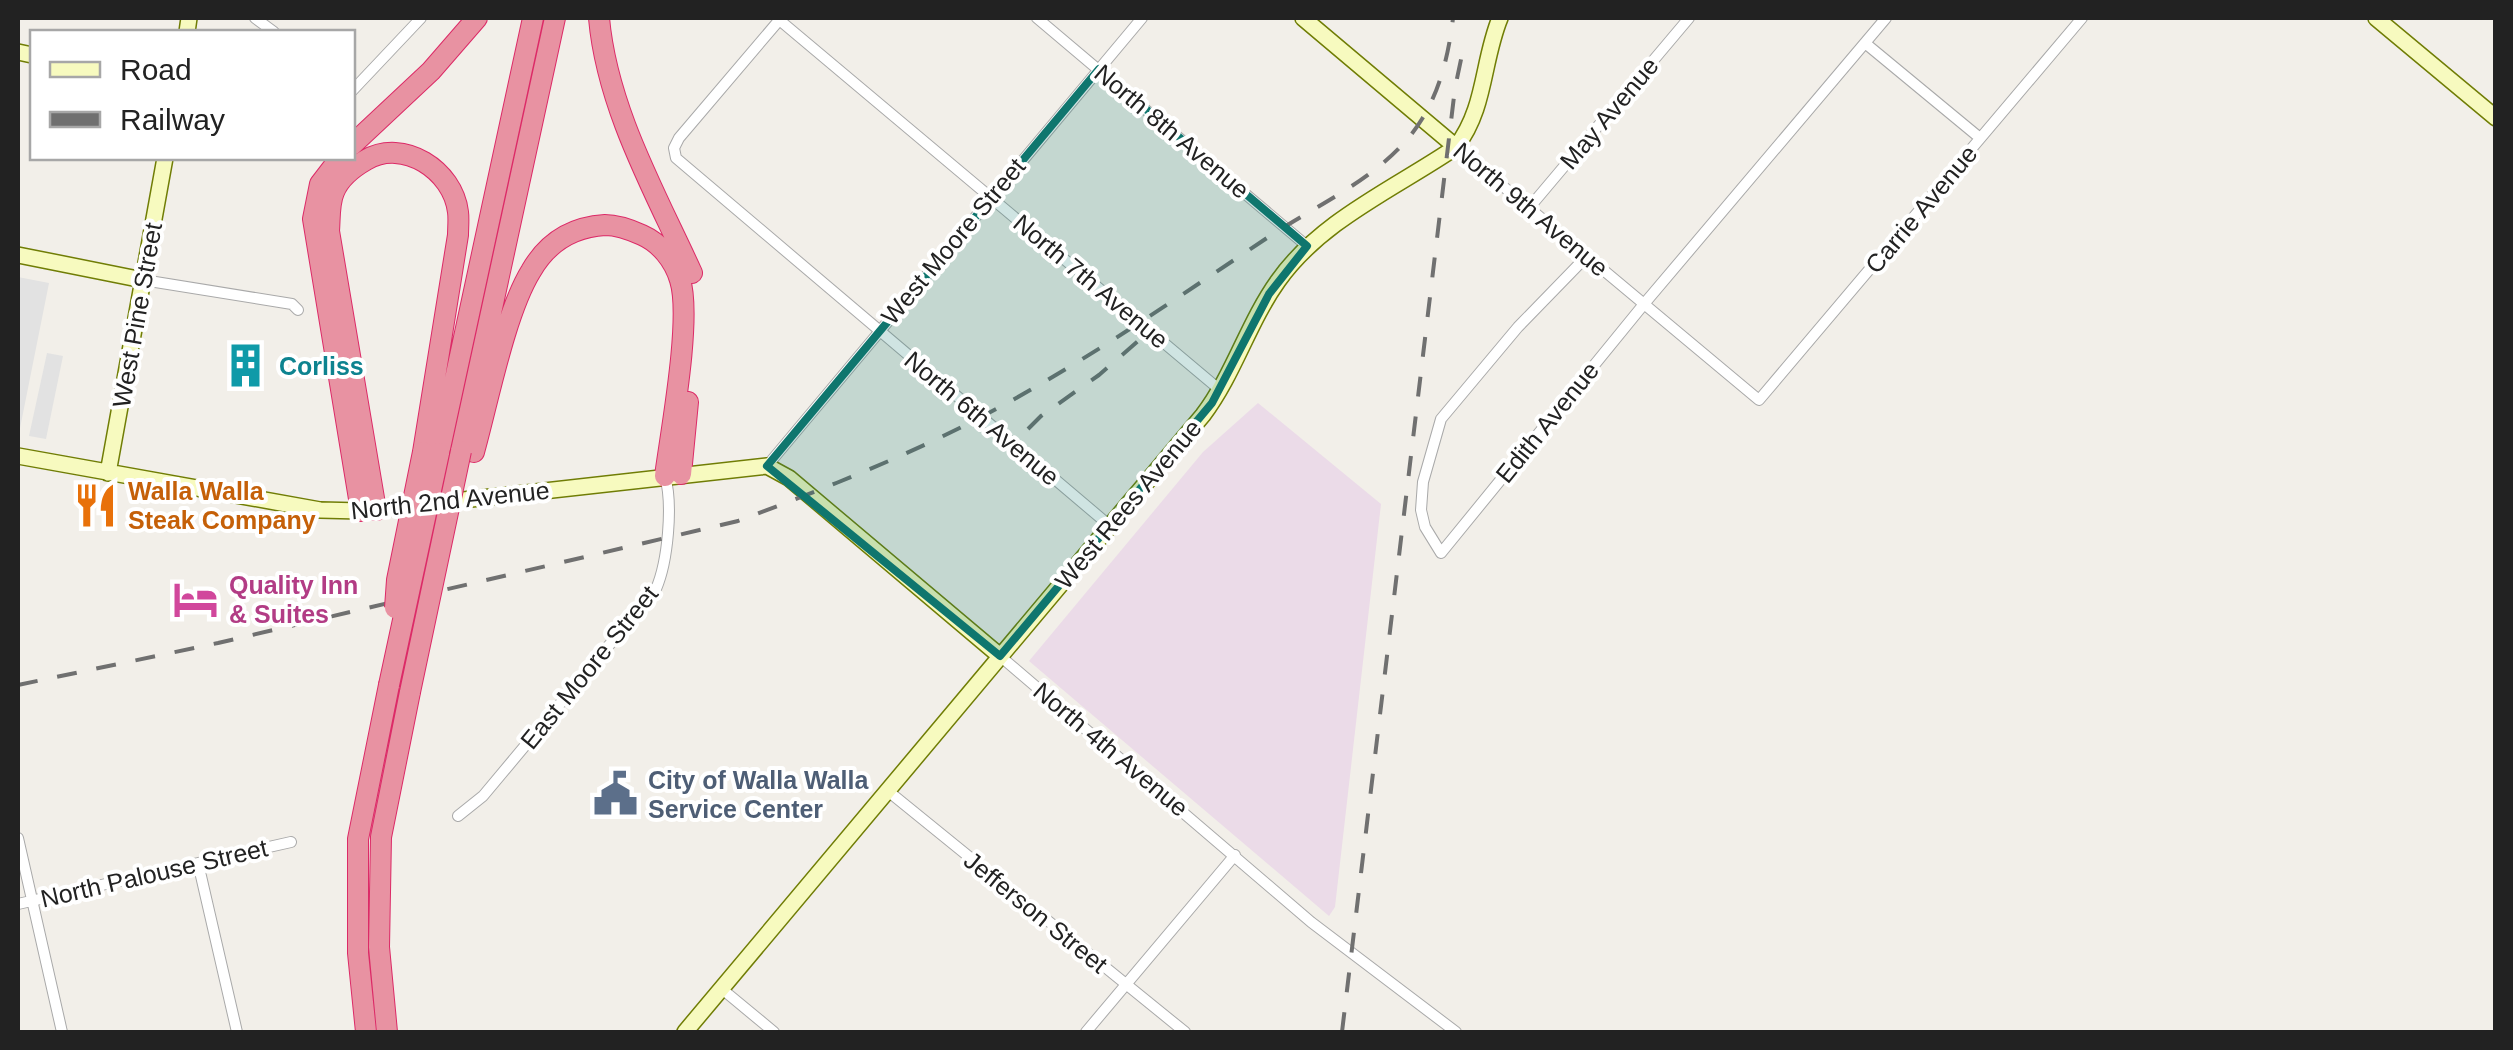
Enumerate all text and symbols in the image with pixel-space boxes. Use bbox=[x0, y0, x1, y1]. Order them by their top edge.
legend bbox=[30, 30, 355, 160]
street label: May Avenue bbox=[1554, 51, 1664, 175]
text: Road bbox=[120, 53, 192, 86]
street label: North 8th Avenue bbox=[1089, 58, 1255, 204]
text: Railway bbox=[120, 103, 225, 136]
street label: North 9th Avenue bbox=[1448, 136, 1614, 282]
street label: Carrie Avenue bbox=[1860, 139, 1982, 279]
street label: West Moore Street bbox=[875, 152, 1031, 330]
street label: North 7th Avenue bbox=[1008, 208, 1174, 354]
street label: West Pine Street bbox=[107, 220, 167, 410]
building icon: Corliss bbox=[222, 342, 270, 390]
street label: North 6th Avenue bbox=[899, 345, 1065, 491]
place label: Corliss bbox=[279, 352, 364, 380]
street label: Edith Avenue bbox=[1490, 356, 1604, 488]
street label: West Rees Avenue bbox=[1049, 414, 1207, 594]
street label: North 2nd Avenue bbox=[349, 476, 551, 524]
place label: Walla Walla Steak Company bbox=[128, 477, 316, 534]
restaurant icon: Walla Walla Steak Company bbox=[71, 481, 119, 529]
place label: Quality Inn & Suites bbox=[229, 571, 358, 628]
hotel icon: Quality Inn & Suites bbox=[172, 575, 220, 623]
street label: East Moore Street bbox=[515, 580, 663, 754]
street label: North 4th Avenue bbox=[1028, 676, 1194, 822]
place label: City of Walla Walla Service Center bbox=[648, 766, 869, 823]
public building icon: City of Walla Walla Service Center bbox=[591, 770, 639, 818]
street label: North Palouse Street bbox=[38, 833, 270, 913]
street label: Jefferson Street bbox=[959, 846, 1113, 978]

